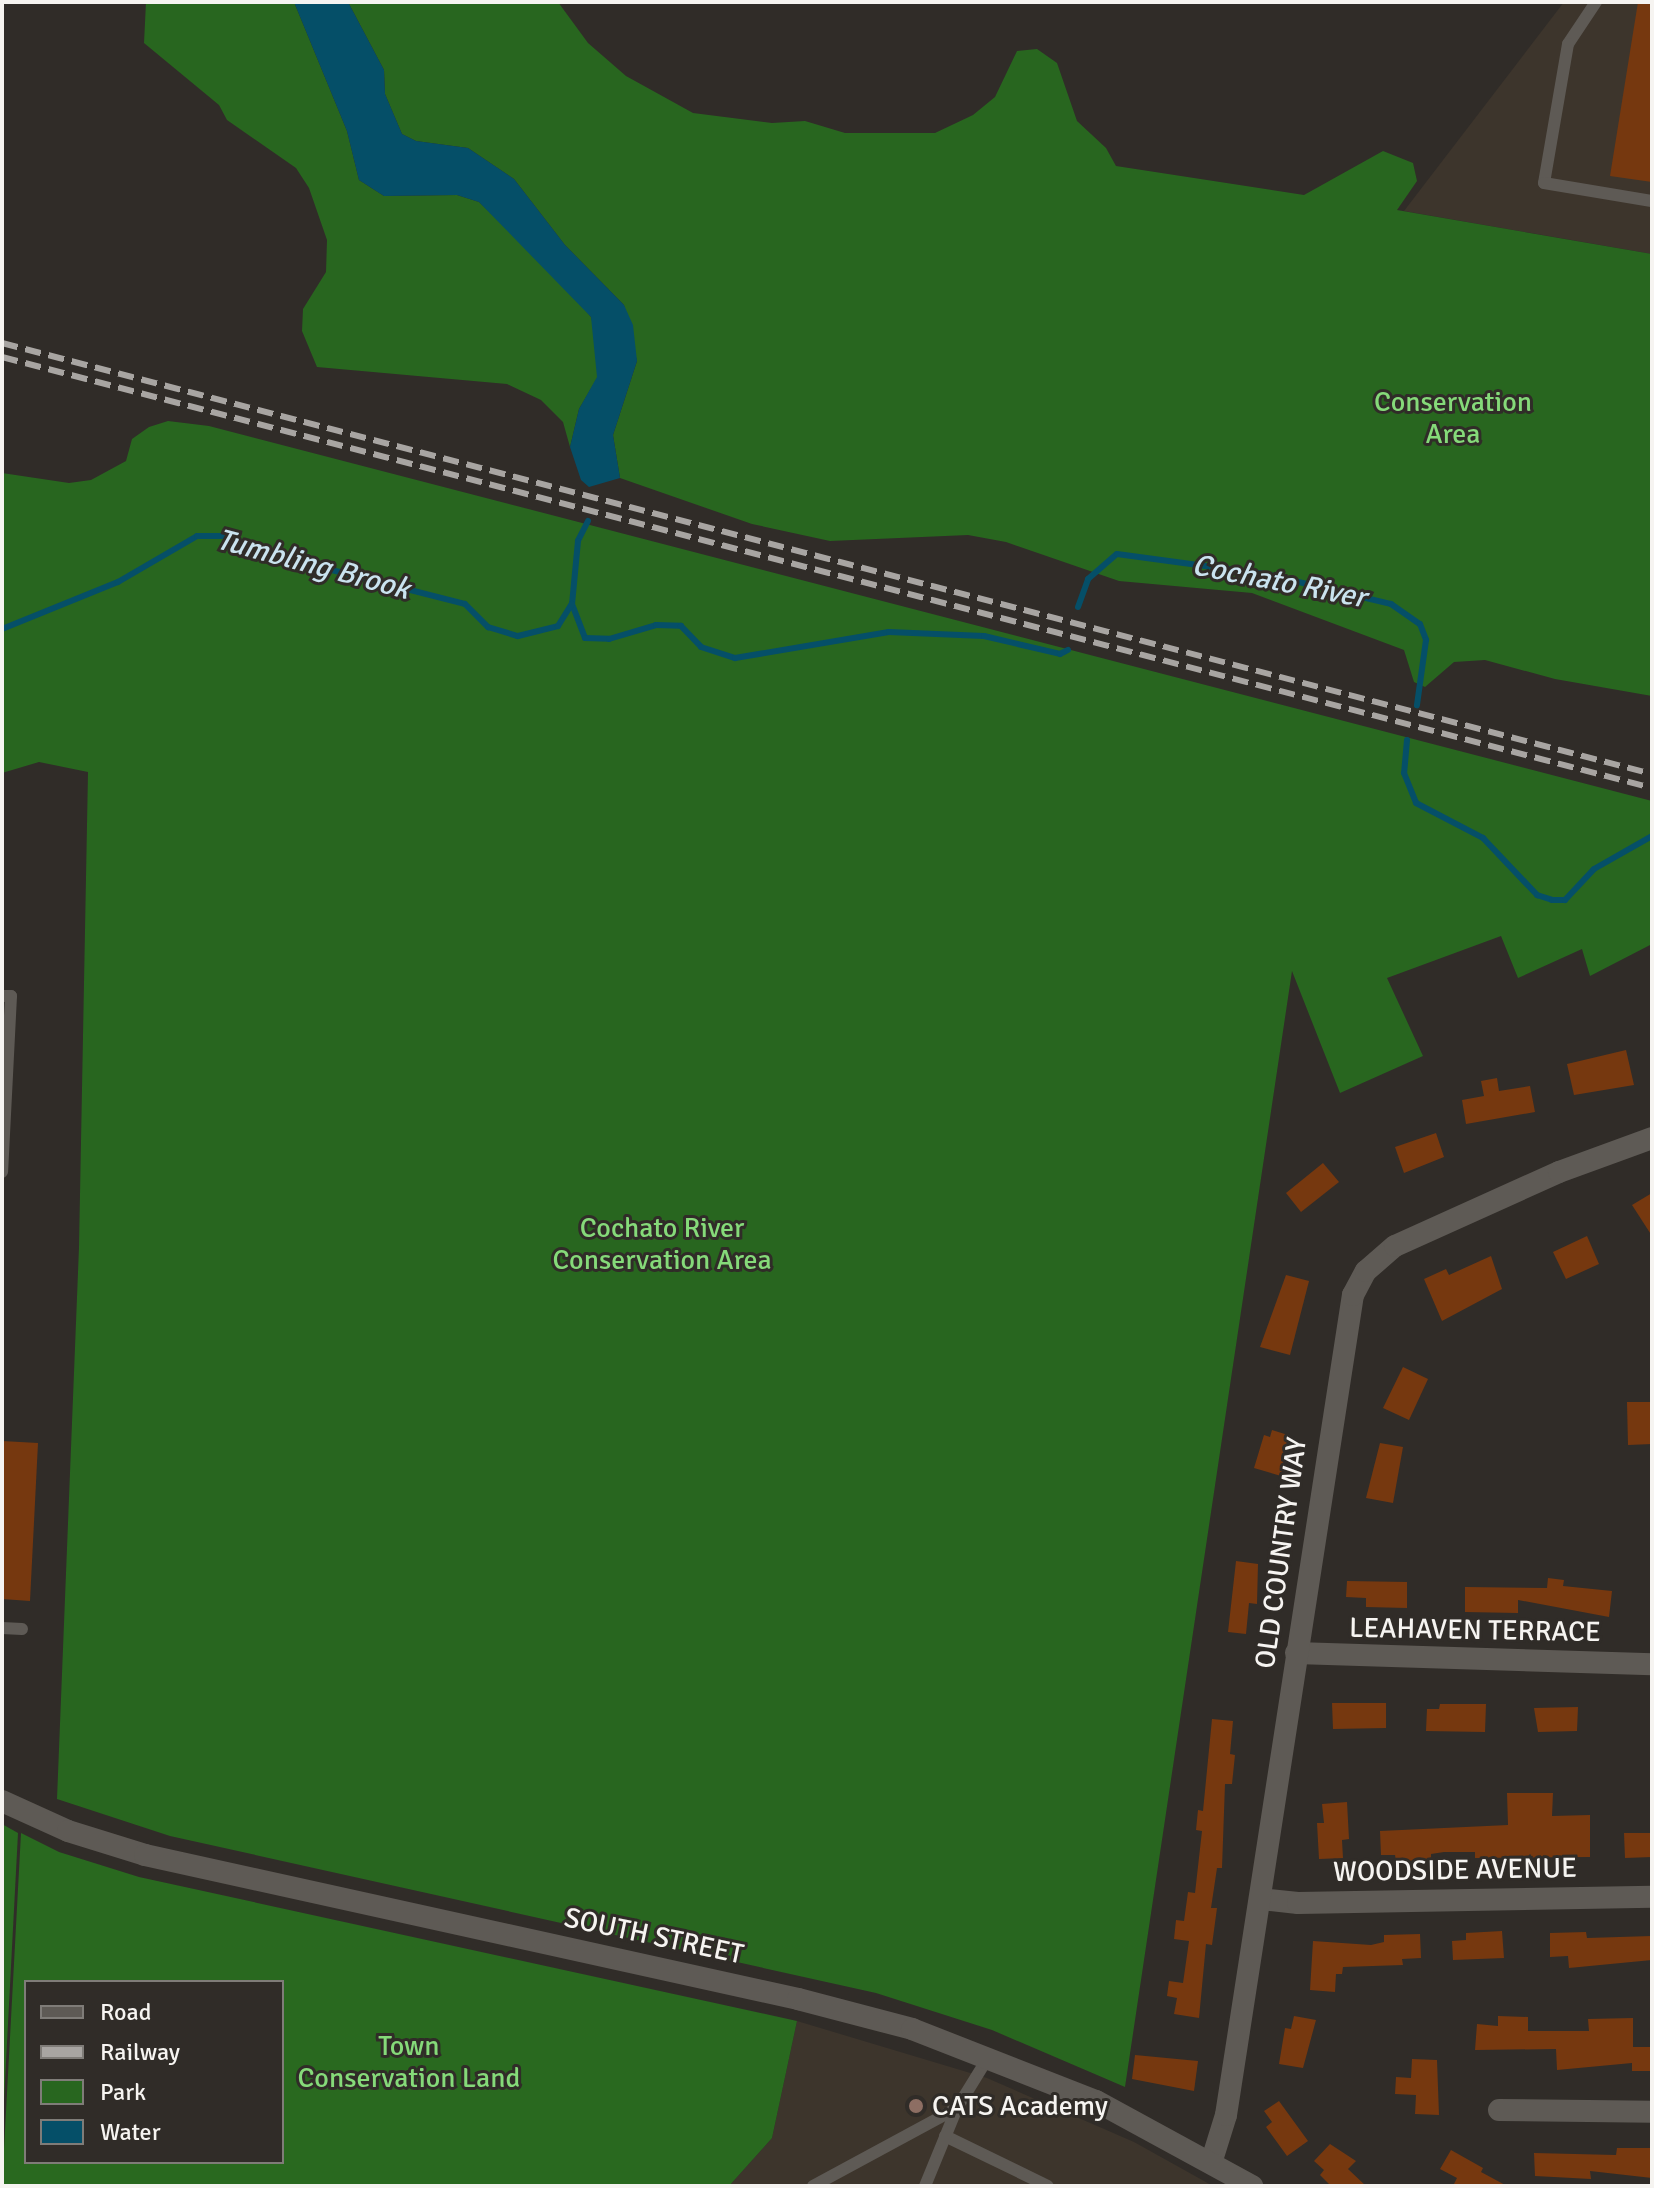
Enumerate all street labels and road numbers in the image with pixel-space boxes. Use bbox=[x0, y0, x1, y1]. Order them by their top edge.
street label: OLD COUNTRY WAY bbox=[1248, 1435, 1314, 1671]
street label: LEAHAVEN TERRACE bbox=[1349, 1611, 1601, 1649]
street label: WOODSIDE AVENUE bbox=[1333, 1851, 1577, 1889]
street label: SOUTH STREET bbox=[561, 1901, 747, 1971]

